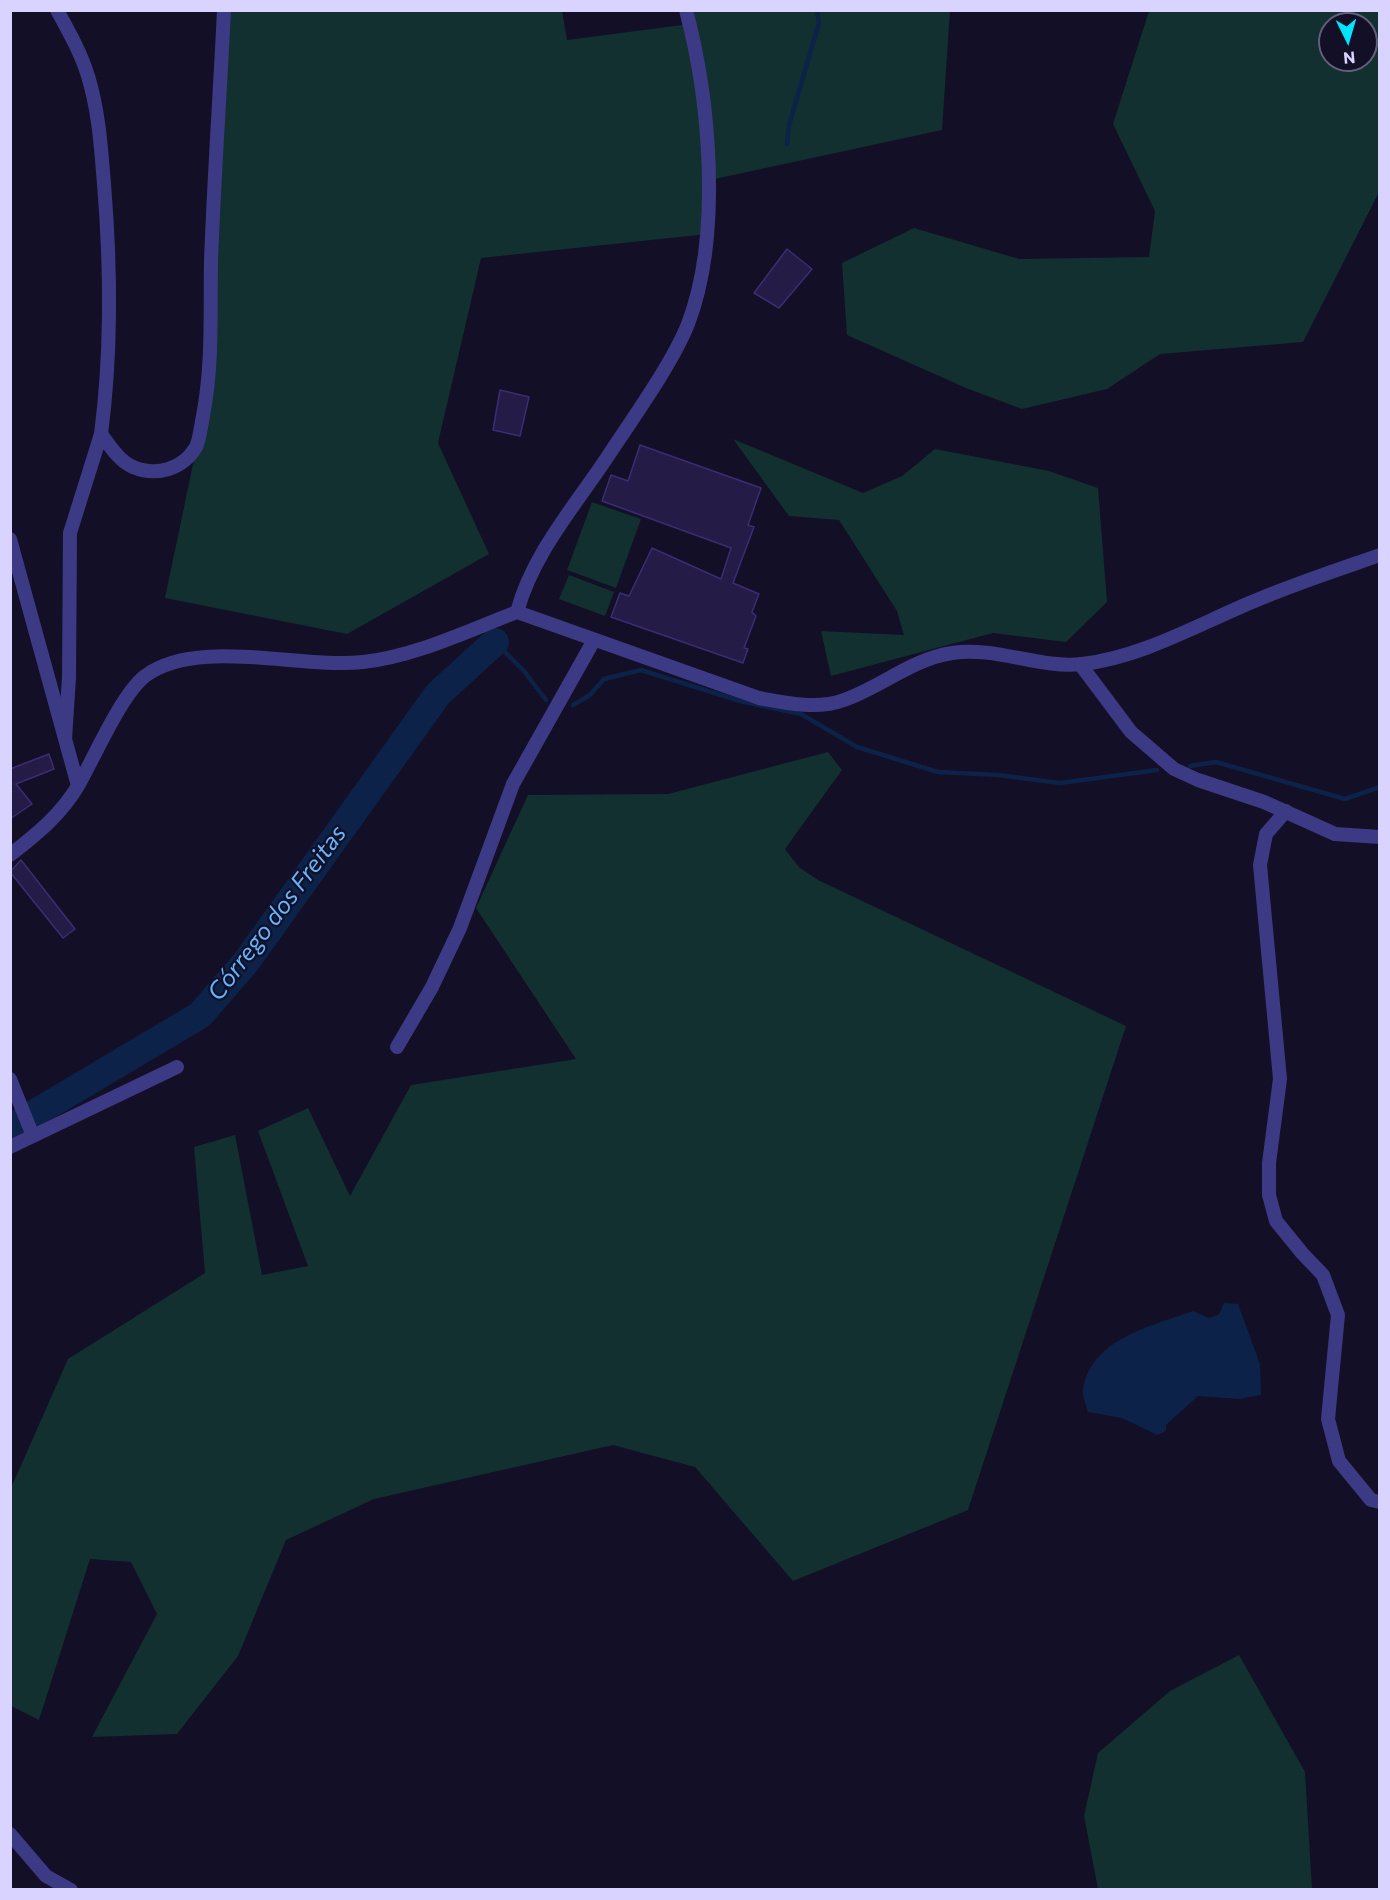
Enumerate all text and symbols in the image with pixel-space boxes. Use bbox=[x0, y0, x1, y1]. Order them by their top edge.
north arrow bbox=[1318, 12, 1378, 72]
text: N bbox=[1343, 48, 1356, 68]
water label: Córrego dos Freitas bbox=[202, 820, 352, 1006]

